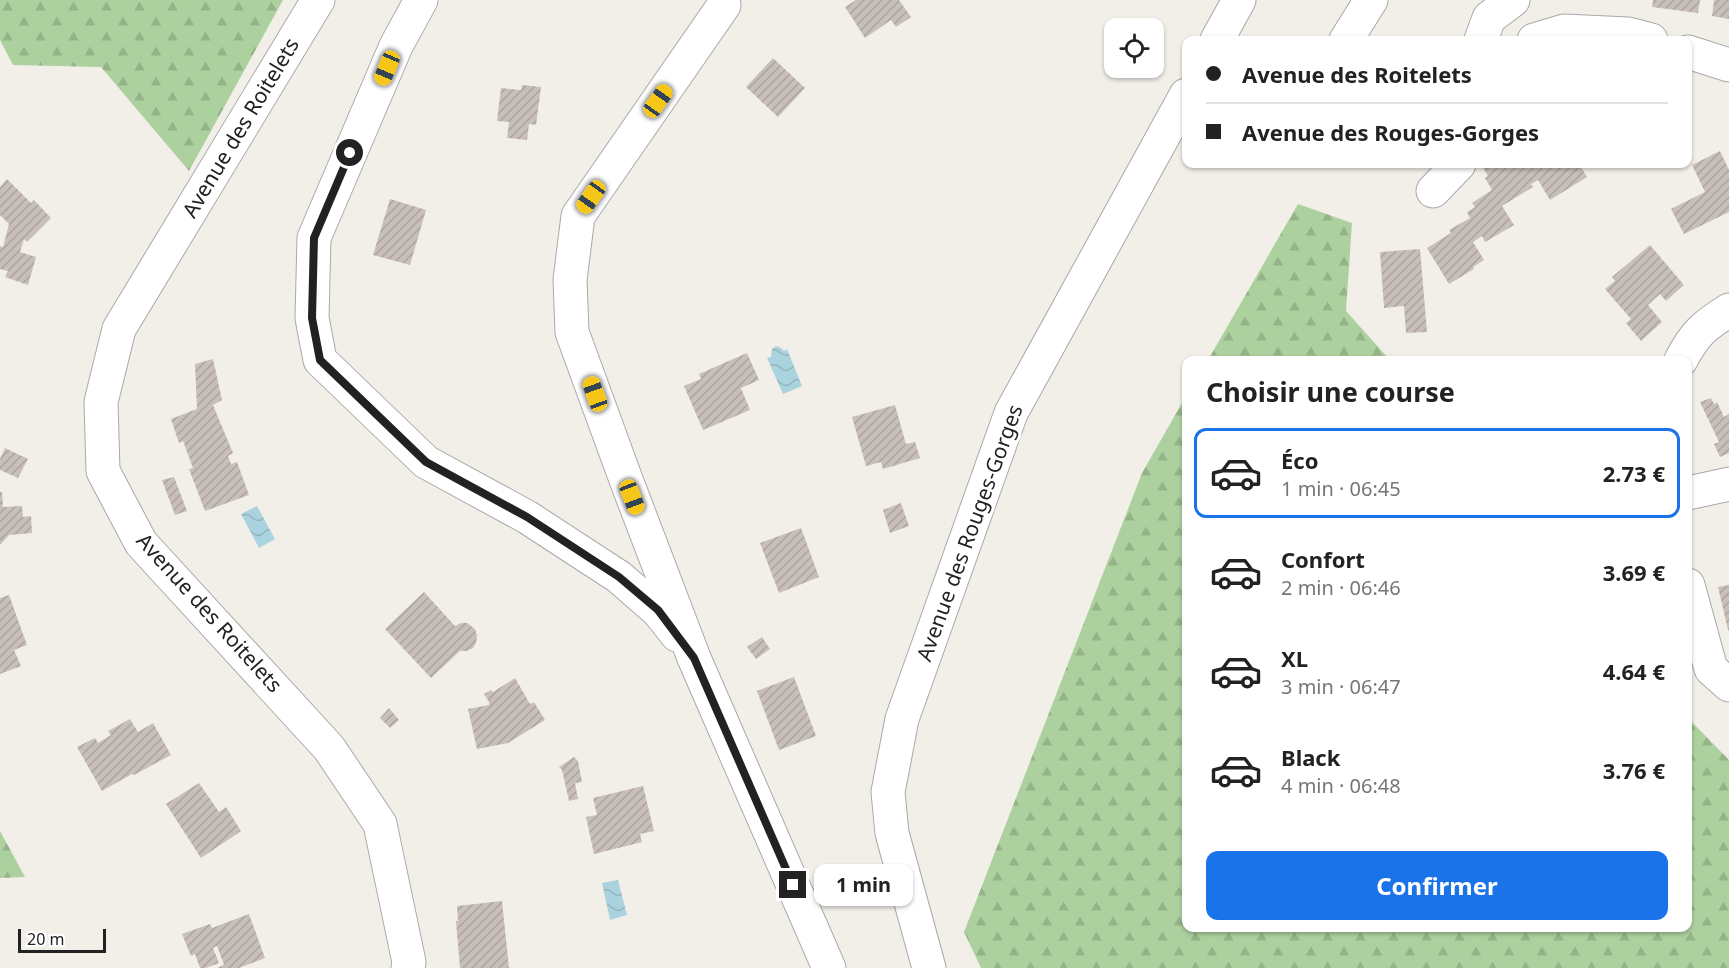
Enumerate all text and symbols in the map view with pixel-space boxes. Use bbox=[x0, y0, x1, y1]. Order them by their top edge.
map controls bbox=[1104, 18, 1164, 78]
button: locate bbox=[1104, 18, 1164, 78]
street label: Avenue des Roitelets bbox=[175, 32, 305, 223]
car bbox=[372, 48, 402, 88]
text: Avenue des Roitelets bbox=[1242, 59, 1472, 89]
car bbox=[640, 81, 676, 121]
text: Avenue des Rouges-Gorges bbox=[1242, 117, 1539, 147]
route start bbox=[336, 139, 363, 166]
car bbox=[573, 177, 609, 217]
text: Choisir une course bbox=[1206, 373, 1455, 410]
car bbox=[580, 374, 610, 414]
street label: Avenue des Rouges-Gorges bbox=[910, 401, 1029, 665]
text: Éco bbox=[1281, 445, 1318, 475]
icon: car bbox=[1209, 446, 1263, 500]
text: 2.73 € bbox=[1603, 458, 1665, 488]
text: 1 min · 06:45 bbox=[1281, 475, 1401, 502]
car bbox=[617, 477, 647, 517]
street label: Avenue des Roitelets bbox=[131, 527, 289, 698]
text: Confort bbox=[1281, 544, 1365, 574]
icon: car bbox=[1209, 545, 1263, 599]
text: 3.69 € bbox=[1603, 557, 1665, 587]
text: 2 min · 06:46 bbox=[1281, 574, 1401, 601]
text: XL bbox=[1281, 643, 1308, 673]
icon: car bbox=[1209, 644, 1263, 698]
text: 4.64 € bbox=[1603, 656, 1665, 686]
text: 3 min · 06:47 bbox=[1281, 673, 1401, 700]
text: Black bbox=[1281, 742, 1340, 772]
icon: car bbox=[1209, 743, 1263, 797]
text: 3.76 € bbox=[1603, 755, 1665, 785]
text: 4 min · 06:48 bbox=[1281, 772, 1401, 799]
button: Confirmer bbox=[1206, 851, 1668, 920]
callout: 1 min bbox=[814, 864, 913, 906]
route end bbox=[779, 871, 806, 898]
text: 1 min bbox=[836, 871, 891, 898]
scale bar bbox=[18, 926, 106, 954]
text: 20 m bbox=[27, 928, 64, 950]

